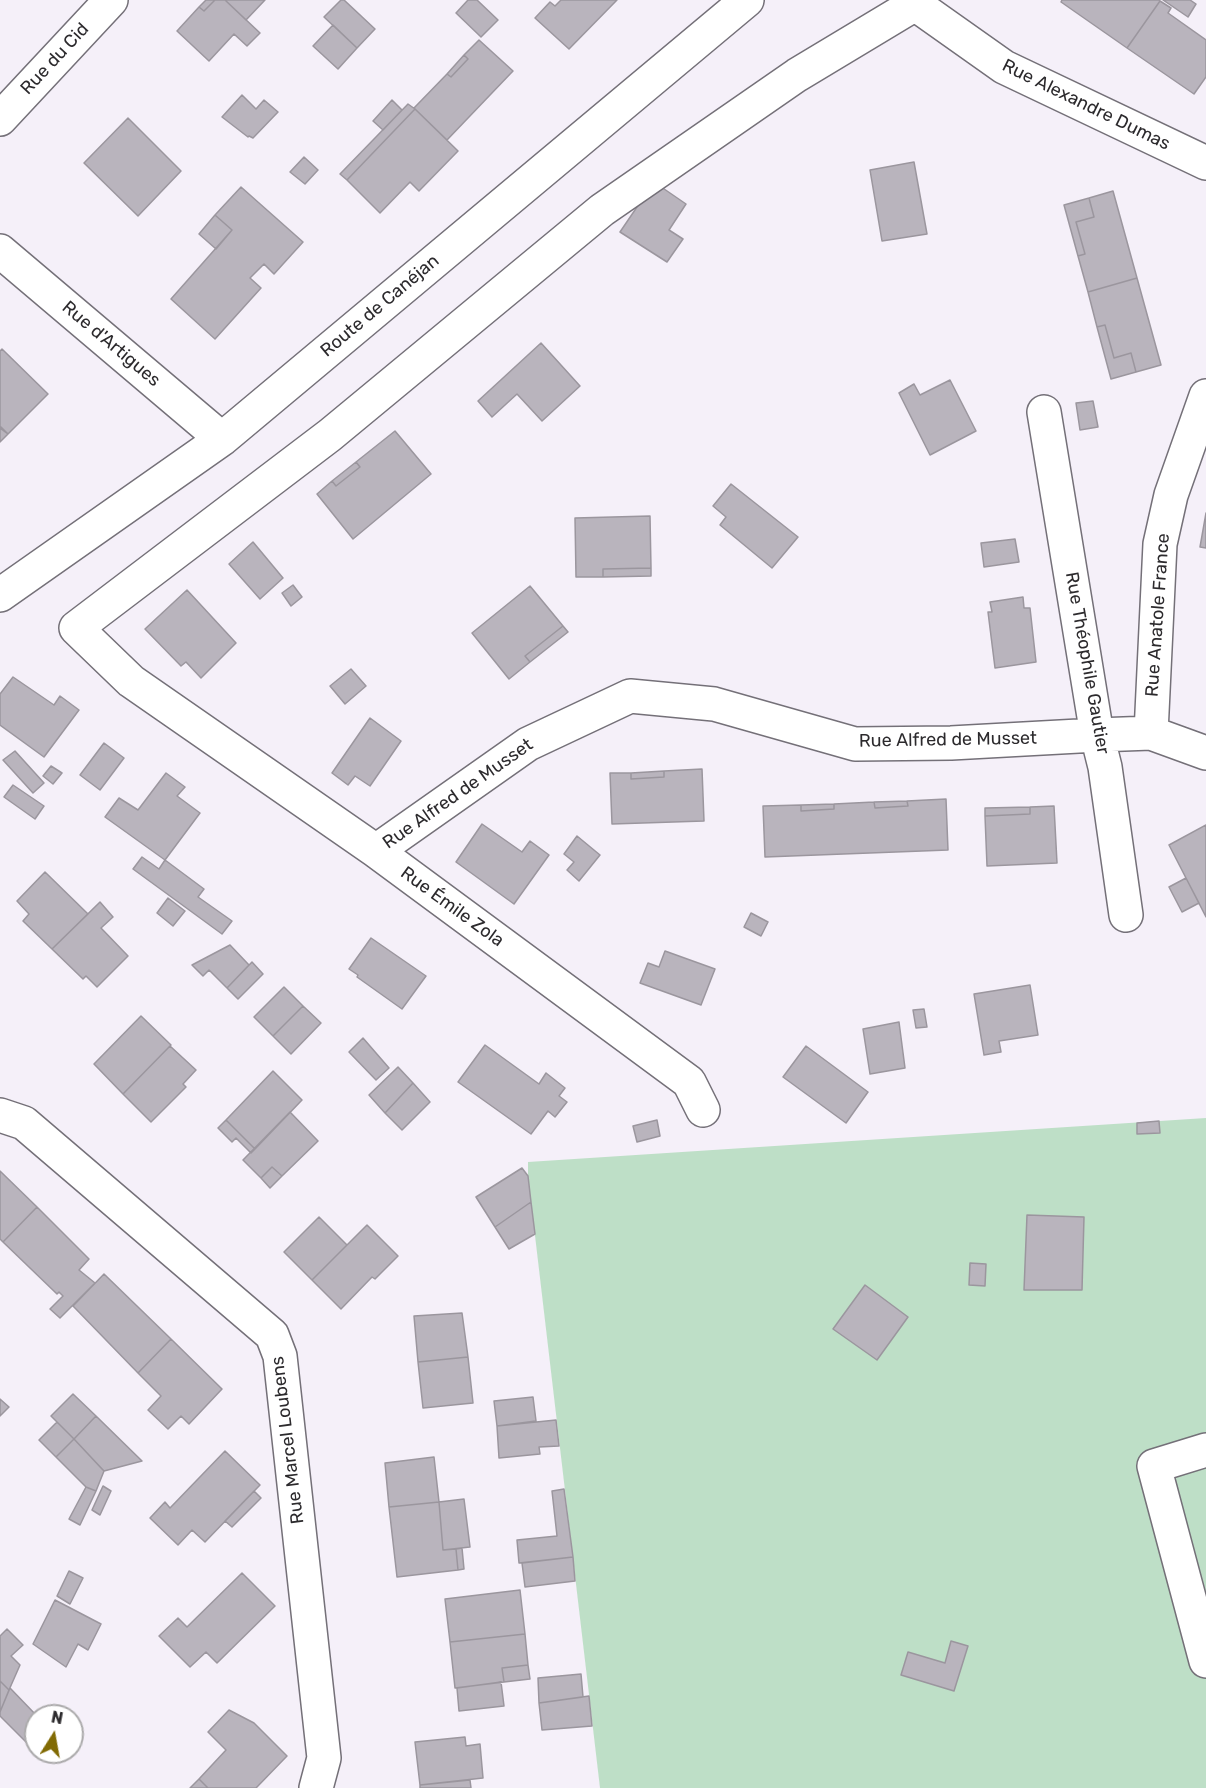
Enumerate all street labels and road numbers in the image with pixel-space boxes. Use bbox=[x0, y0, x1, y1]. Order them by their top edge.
street label: Rue du Cid bbox=[16, 19, 94, 99]
street label: Rue Alexandre Dumas bbox=[999, 55, 1173, 155]
street label: Route de Canéjan bbox=[316, 250, 444, 362]
street label: Rue d'Artigues bbox=[57, 297, 165, 391]
street label: Rue Anatole France bbox=[1142, 532, 1174, 698]
street label: Rue Théophile Gautier bbox=[1060, 570, 1114, 756]
street label: Rue Alfred de Musset bbox=[859, 728, 1037, 752]
street label: Rue Alfred de Musset bbox=[379, 734, 537, 854]
street label: Rue Émile Zola bbox=[396, 862, 508, 952]
street label: Rue Marcel Loubens bbox=[267, 1355, 309, 1525]

